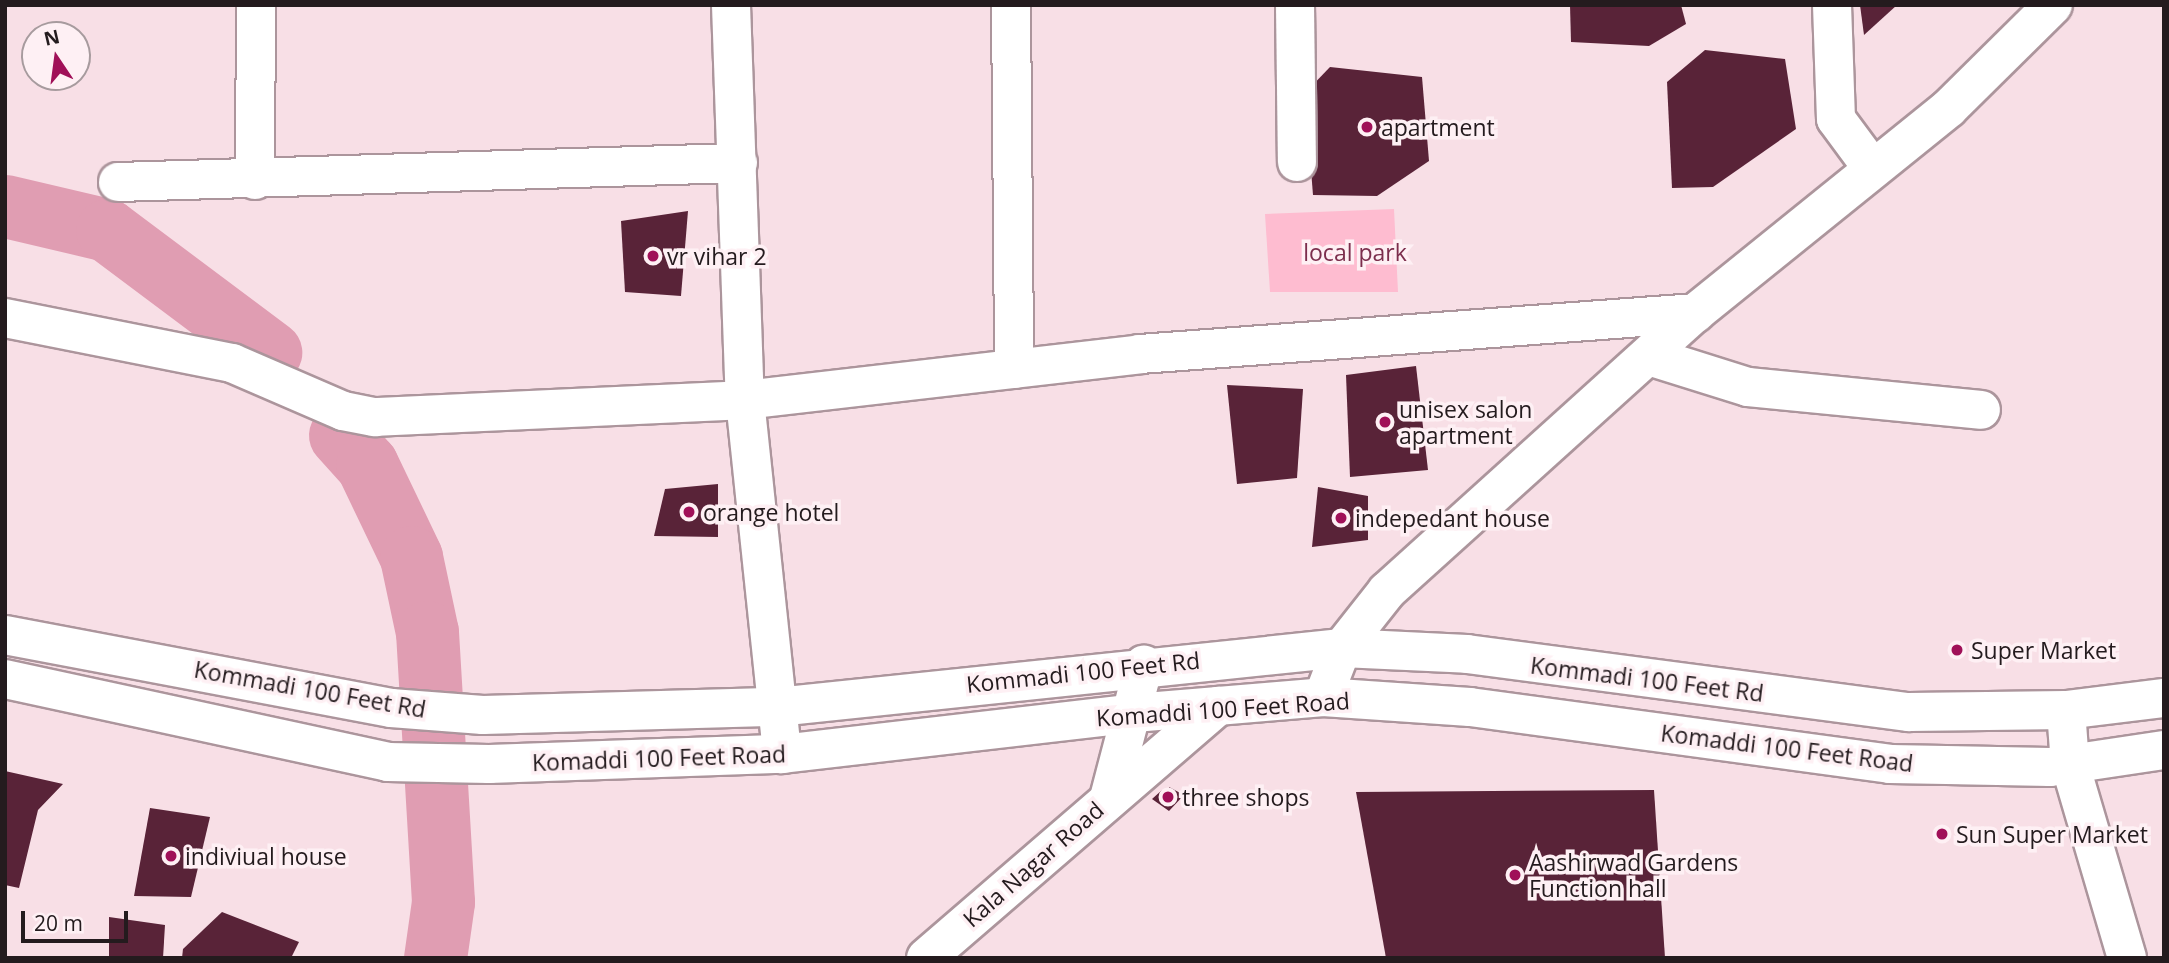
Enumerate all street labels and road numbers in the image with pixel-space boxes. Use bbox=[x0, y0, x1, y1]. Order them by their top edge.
street label: Kommadi 100 Feet Rd bbox=[965, 646, 1201, 698]
street label: Kommadi 100 Feet Rd bbox=[1529, 651, 1765, 707]
street label: Kommadi 100 Feet Rd bbox=[192, 655, 428, 723]
street label: Komaddi 100 Feet Road bbox=[1095, 686, 1351, 732]
street label: Komaddi 100 Feet Road bbox=[1659, 719, 1915, 777]
street label: Komaddi 100 Feet Road bbox=[532, 740, 786, 776]
street label: Kala Nagar Road bbox=[957, 796, 1109, 932]

